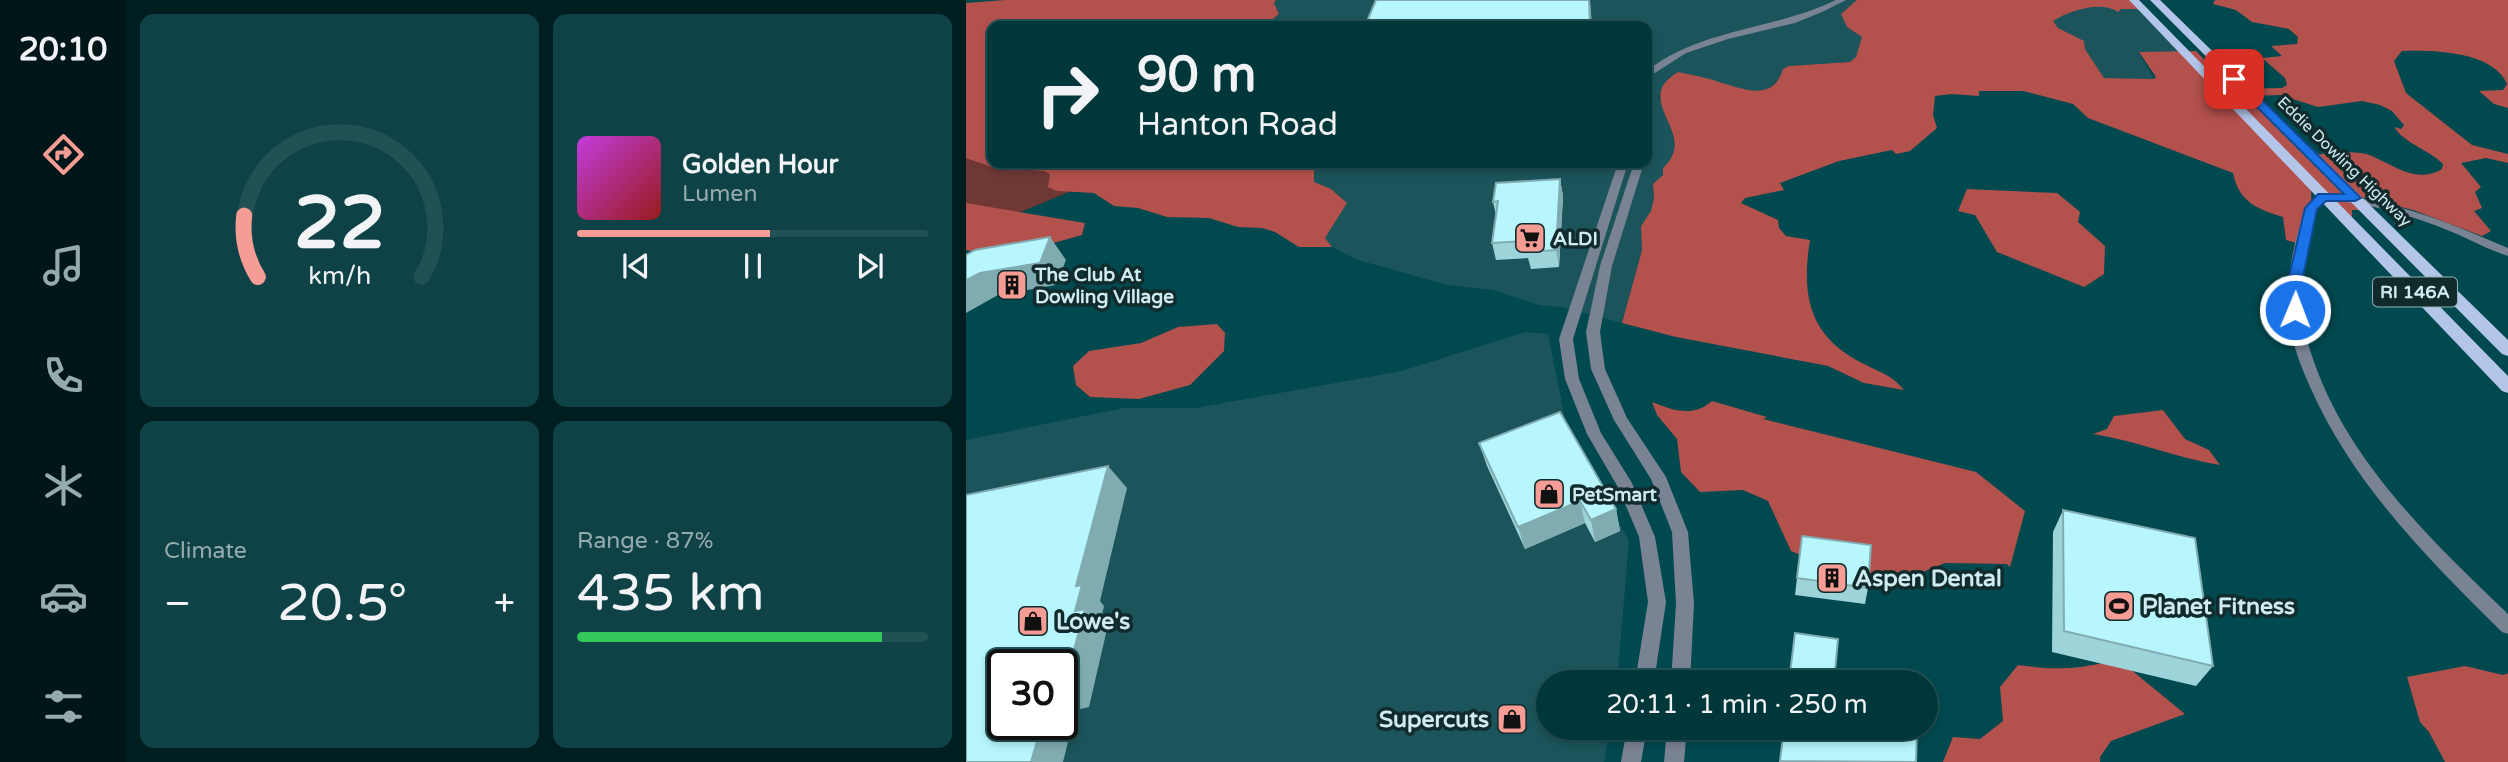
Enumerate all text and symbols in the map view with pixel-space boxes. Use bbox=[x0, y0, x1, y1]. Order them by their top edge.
text: 20:10 bbox=[19, 31, 107, 69]
text: 90 m bbox=[1137, 46, 1256, 105]
icon: right bbox=[1022, 49, 1113, 140]
pin bbox=[2204, 49, 2264, 109]
icon: arrive bbox=[2215, 60, 2253, 98]
street label: Eddie Dowling Highway bbox=[2273, 92, 2416, 231]
text: Hanton Road bbox=[1137, 106, 1338, 144]
icon: directions bbox=[39, 130, 88, 179]
text: Golden Hour bbox=[682, 149, 839, 180]
text: 22 bbox=[294, 180, 385, 268]
text: Lumen bbox=[682, 180, 757, 208]
supermarket icon: ALDI bbox=[1513, 221, 1547, 255]
place label: ALDI bbox=[1553, 228, 1598, 250]
icon: music bbox=[39, 241, 88, 290]
icon: previous bbox=[617, 247, 655, 285]
icon: pause bbox=[734, 247, 772, 285]
icon: next bbox=[851, 247, 889, 285]
text: km/h bbox=[308, 261, 371, 291]
place label: The Club At Dowling Village bbox=[1034, 264, 1174, 309]
building icon: The Club At Dowling Village bbox=[995, 268, 1029, 302]
position arrow bbox=[2258, 273, 2332, 347]
road number: RI 146A bbox=[2373, 278, 2457, 306]
icon: phone bbox=[39, 351, 88, 400]
icon: climate bbox=[39, 461, 88, 510]
shop icon: PetSmart bbox=[1532, 477, 1566, 511]
place label: PetSmart bbox=[1572, 484, 1657, 506]
text: Range · 87% bbox=[577, 527, 713, 555]
text: Climate bbox=[164, 537, 247, 565]
building icon: Aspen Dental bbox=[1815, 561, 1849, 595]
text: 435 km bbox=[577, 562, 765, 625]
place label: Aspen Dental bbox=[1855, 565, 2002, 593]
icon: car bbox=[39, 572, 88, 621]
text: 20.5° bbox=[277, 572, 407, 635]
text: − bbox=[164, 581, 191, 627]
text: + bbox=[494, 581, 515, 627]
sports icon: Planet Fitness bbox=[2102, 589, 2136, 623]
place label: Planet Fitness bbox=[2142, 593, 2295, 621]
shop icon: Lowe's bbox=[1016, 604, 1050, 638]
place label: Lowe's bbox=[1056, 608, 1130, 636]
speed limit sign: 30 bbox=[987, 649, 1078, 740]
icon: filters bbox=[39, 682, 88, 731]
text: 20:11 · 1 min · 250 m bbox=[1606, 689, 1868, 720]
shop icon: Supercuts bbox=[1495, 702, 1529, 736]
place label: Supercuts bbox=[1379, 706, 1489, 734]

